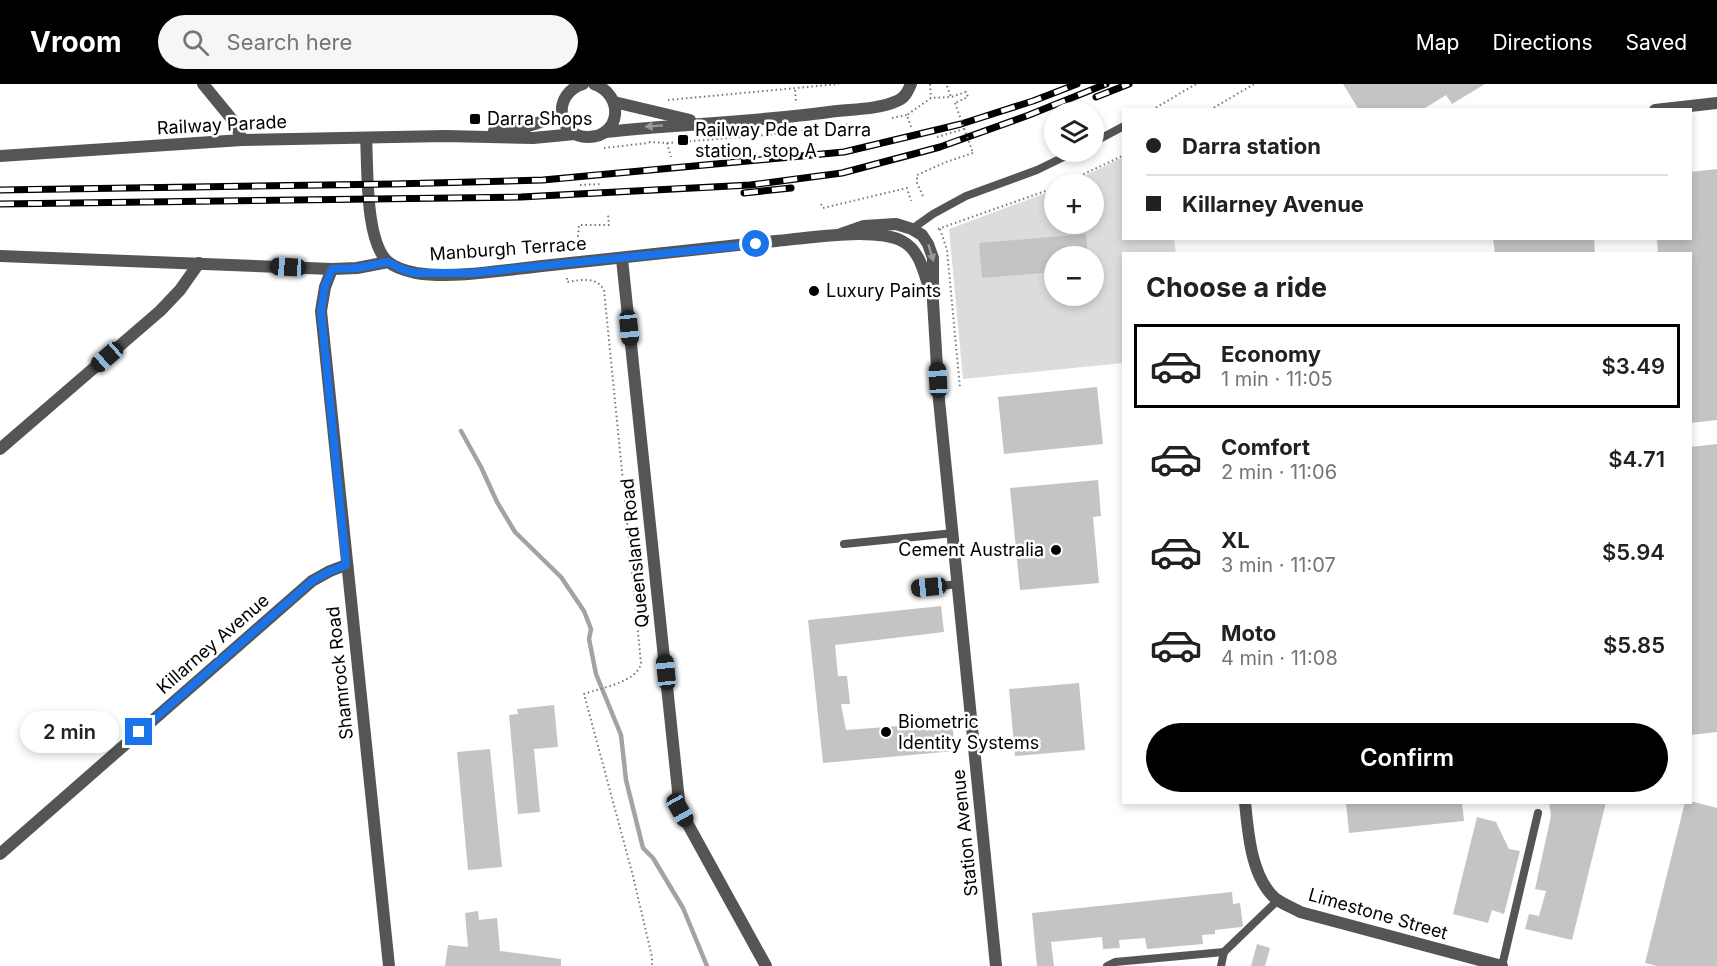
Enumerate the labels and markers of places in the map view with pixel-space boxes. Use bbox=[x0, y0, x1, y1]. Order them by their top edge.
place label: Darra Shops bbox=[487, 108, 593, 129]
marker: Darra Shops bbox=[468, 112, 482, 126]
place label: Railway Pde at Darra station, stop A bbox=[695, 119, 871, 161]
marker: Railway Pde at Darra station, stop A bbox=[676, 133, 690, 147]
place label: Luxury Paints bbox=[826, 280, 941, 301]
marker: Luxury Paints bbox=[807, 284, 821, 298]
place label: Cement Australia bbox=[898, 539, 1044, 560]
marker: Cement Australia bbox=[1049, 543, 1063, 557]
place label: Biometric Identity Systems bbox=[898, 711, 1039, 753]
marker: Biometric Identity Systems bbox=[879, 725, 893, 739]

